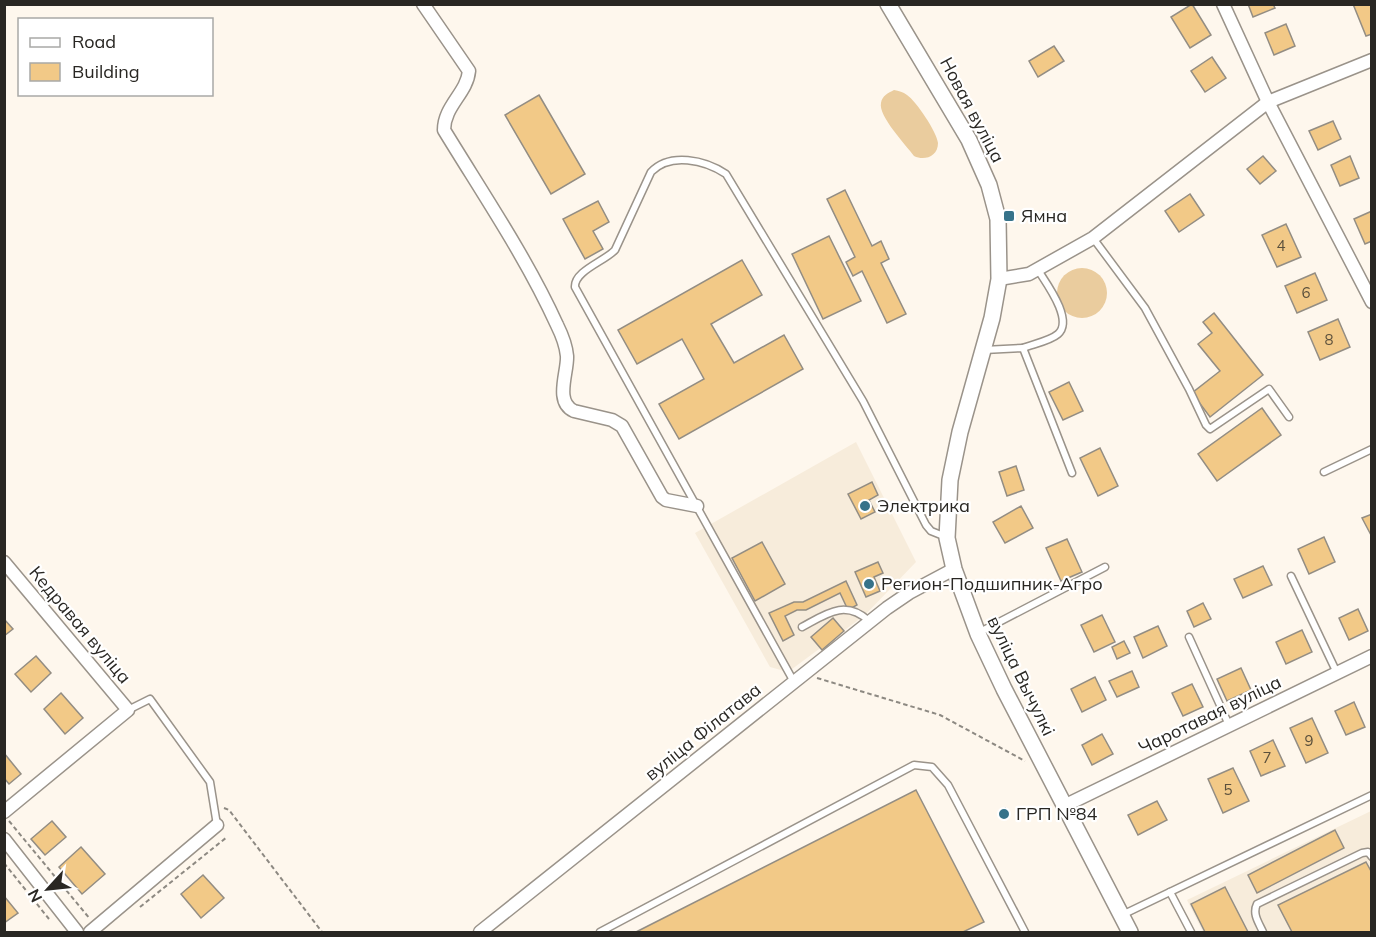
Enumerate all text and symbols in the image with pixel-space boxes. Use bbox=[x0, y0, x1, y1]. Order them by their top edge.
legend bbox=[18, 18, 213, 96]
text: Road bbox=[72, 30, 116, 53]
street label: Новая вуліца bbox=[935, 53, 1010, 166]
text: Building bbox=[72, 60, 140, 83]
place label: Ямна bbox=[1021, 204, 1067, 227]
marker: Ямна bbox=[1002, 209, 1016, 223]
house number: 4 bbox=[1276, 236, 1286, 255]
house number: 6 bbox=[1301, 283, 1311, 302]
house number: 8 bbox=[1324, 330, 1334, 349]
place label: Электрика bbox=[877, 494, 970, 517]
marker: Электрика bbox=[858, 499, 872, 513]
street label: Кедравая вуліца bbox=[25, 561, 136, 688]
place label: Регион-Подшипник-Агро bbox=[881, 572, 1103, 595]
marker: Регион-Подшипник-Агро bbox=[862, 577, 876, 591]
street label: вуліца Вычулкі bbox=[982, 612, 1060, 740]
street label: Чаротавая вуліца bbox=[1135, 670, 1285, 759]
street label: вуліца Філатава bbox=[640, 678, 765, 785]
house number: 9 bbox=[1304, 731, 1314, 750]
house number: 7 bbox=[1262, 748, 1272, 767]
house number: 5 bbox=[1223, 780, 1233, 799]
place label: ГРП №84 bbox=[1016, 802, 1098, 825]
marker: ГРП №84 bbox=[997, 807, 1011, 821]
north arrow bbox=[18, 859, 78, 919]
text: N bbox=[23, 886, 46, 906]

